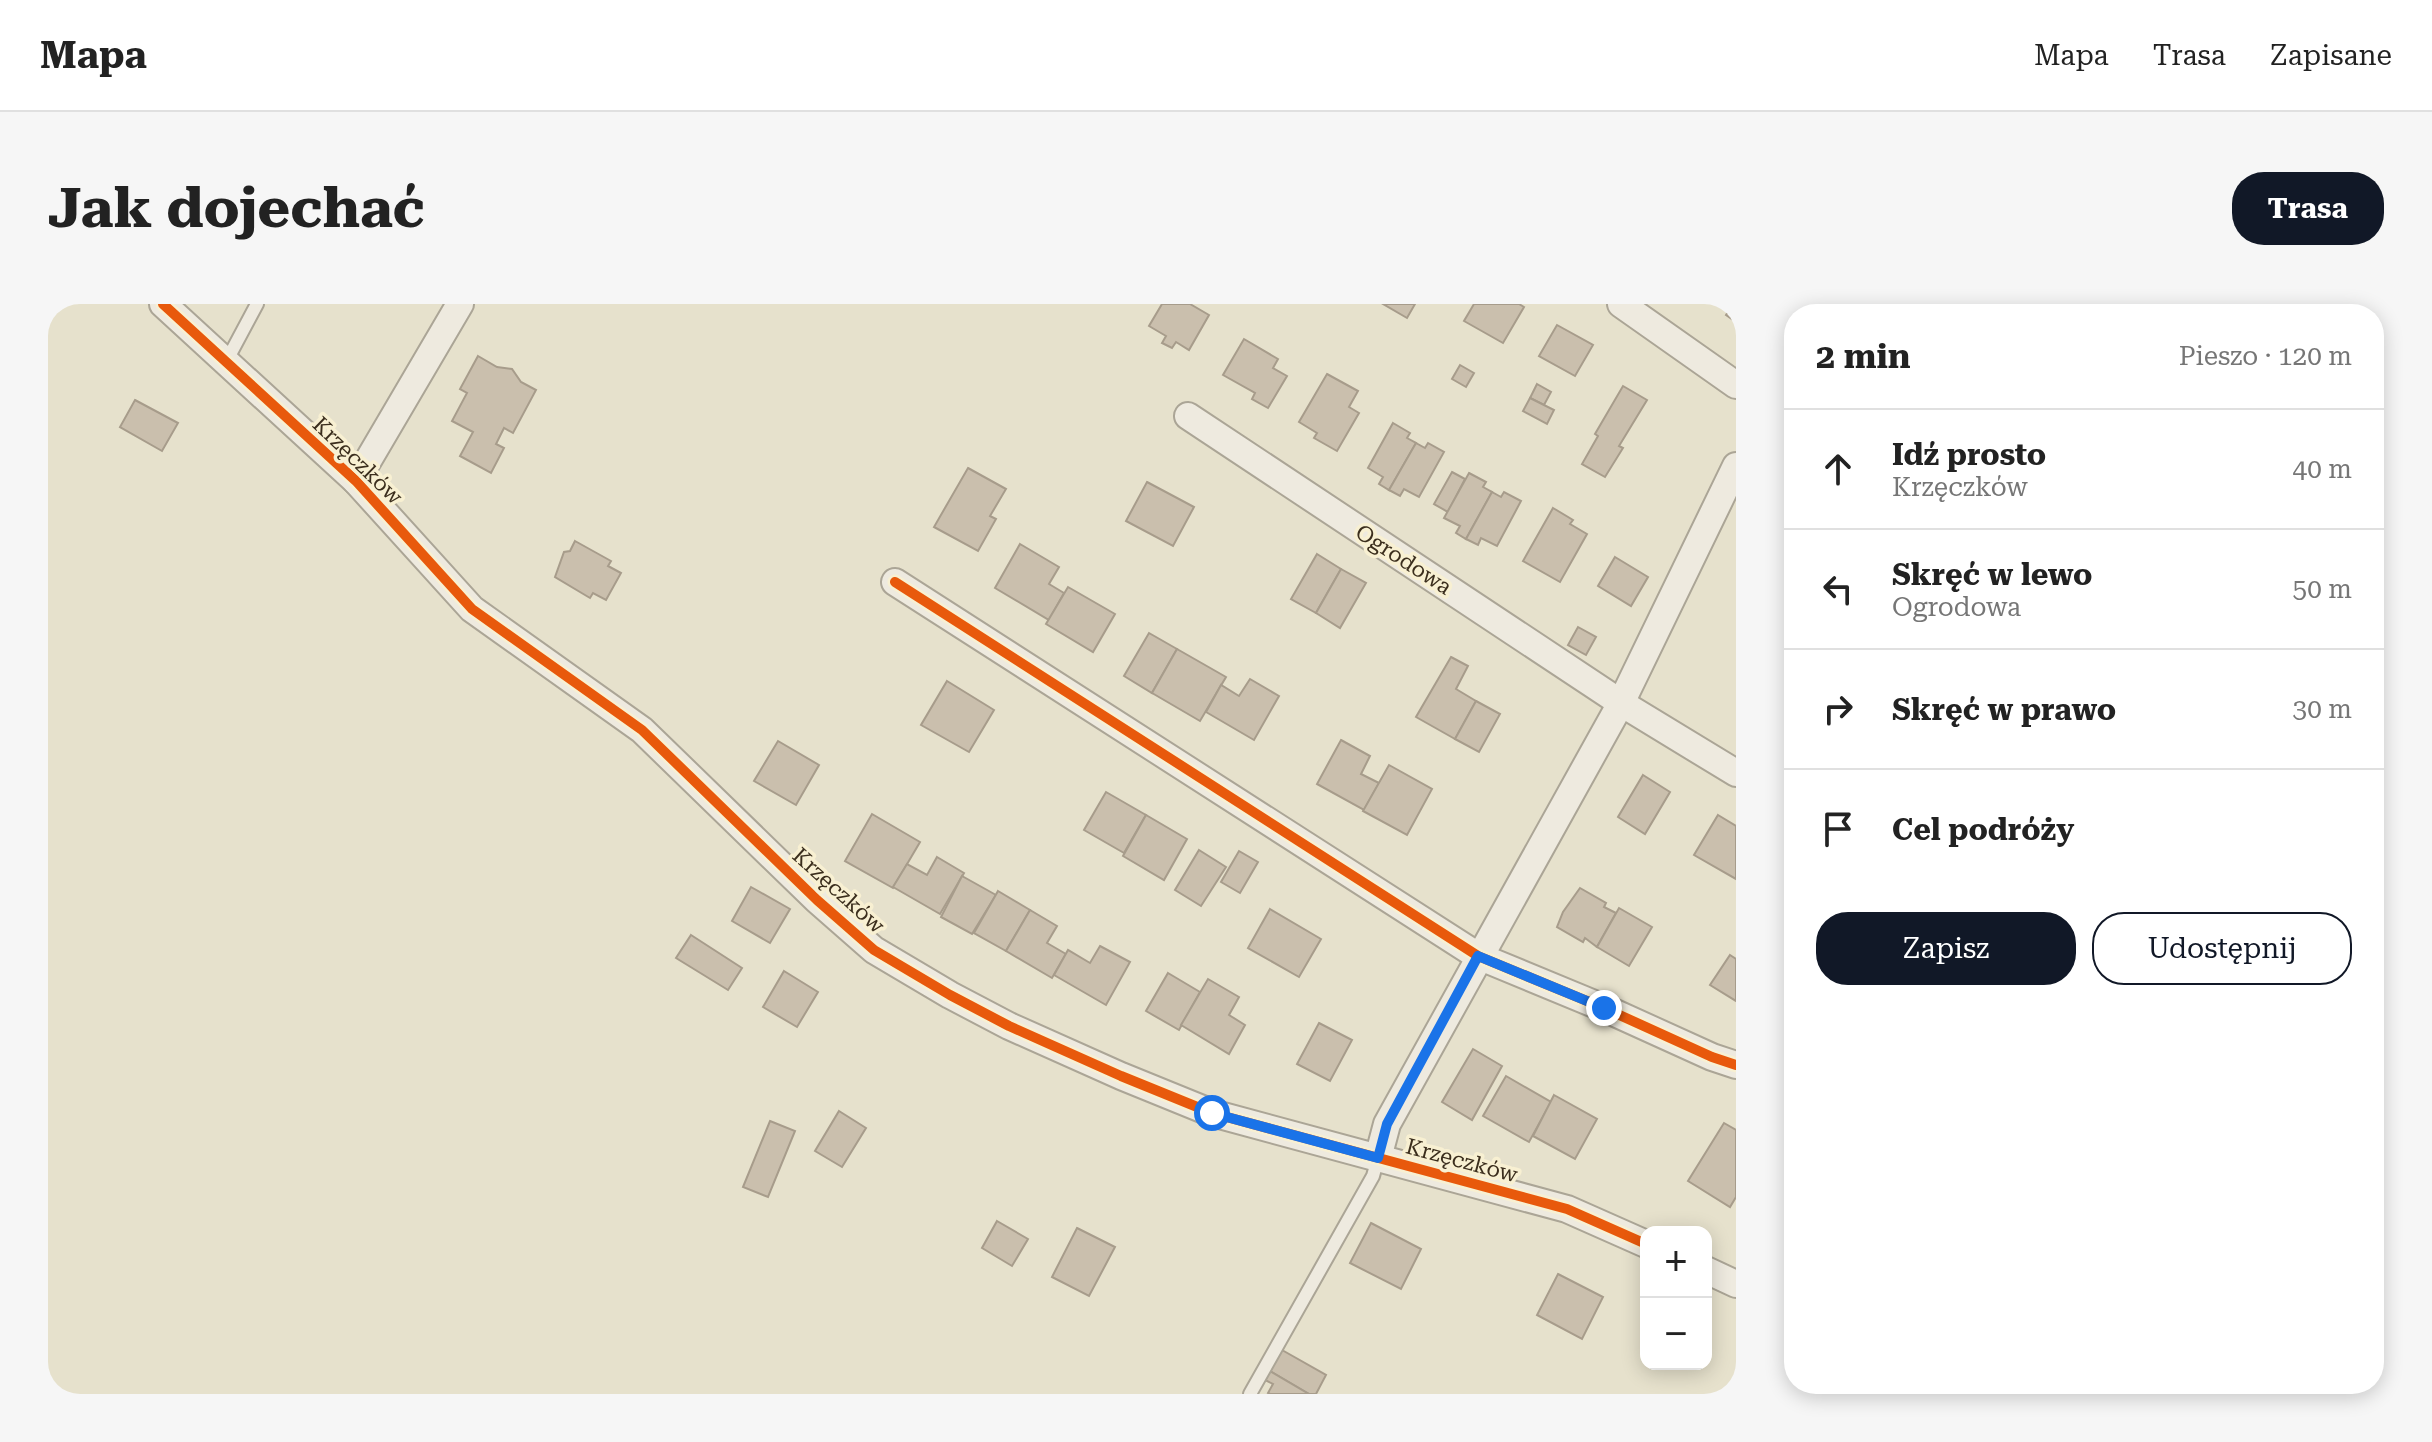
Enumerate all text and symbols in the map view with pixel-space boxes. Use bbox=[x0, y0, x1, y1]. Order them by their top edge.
text: Mapa bbox=[40, 33, 147, 77]
text: Mapa bbox=[2034, 39, 2109, 72]
text: Trasa bbox=[2153, 39, 2226, 72]
text: Zapisane bbox=[2270, 39, 2392, 72]
button: Trasa bbox=[2232, 172, 2384, 245]
text: Jak dojechać bbox=[48, 175, 425, 241]
text: 2 min bbox=[1816, 336, 1911, 376]
text: Pieszo · 120 m bbox=[2179, 341, 2352, 371]
street label: Krzęczków bbox=[308, 412, 408, 510]
text: Idź prosto bbox=[1892, 437, 2046, 472]
icon: ahead bbox=[1816, 447, 1860, 491]
text: 40 m bbox=[2293, 454, 2352, 484]
text: Krzęczków bbox=[1892, 472, 2028, 502]
street label: Ogrodowa bbox=[1351, 519, 1456, 600]
text: Skręć w lewo bbox=[1892, 557, 2092, 592]
icon: left bbox=[1816, 567, 1860, 611]
text: 50 m bbox=[2293, 574, 2352, 604]
text: Ogrodowa bbox=[1892, 592, 2021, 622]
icon: right bbox=[1816, 687, 1860, 731]
text: Skręć w prawo bbox=[1892, 692, 2116, 727]
text: 30 m bbox=[2293, 694, 2352, 724]
icon: arrive bbox=[1816, 807, 1860, 851]
text: Cel podróży bbox=[1892, 812, 2074, 847]
street label: Krzęczków bbox=[788, 843, 890, 939]
button: Zapisz bbox=[1816, 912, 2076, 985]
button: Udostępnij bbox=[2092, 912, 2352, 985]
route end bbox=[1586, 990, 1622, 1026]
route start bbox=[1194, 1095, 1230, 1131]
street label: Krzęczków bbox=[1403, 1134, 1521, 1188]
map controls bbox=[1640, 1226, 1712, 1370]
button: + bbox=[1640, 1226, 1712, 1298]
button: − bbox=[1640, 1298, 1712, 1370]

